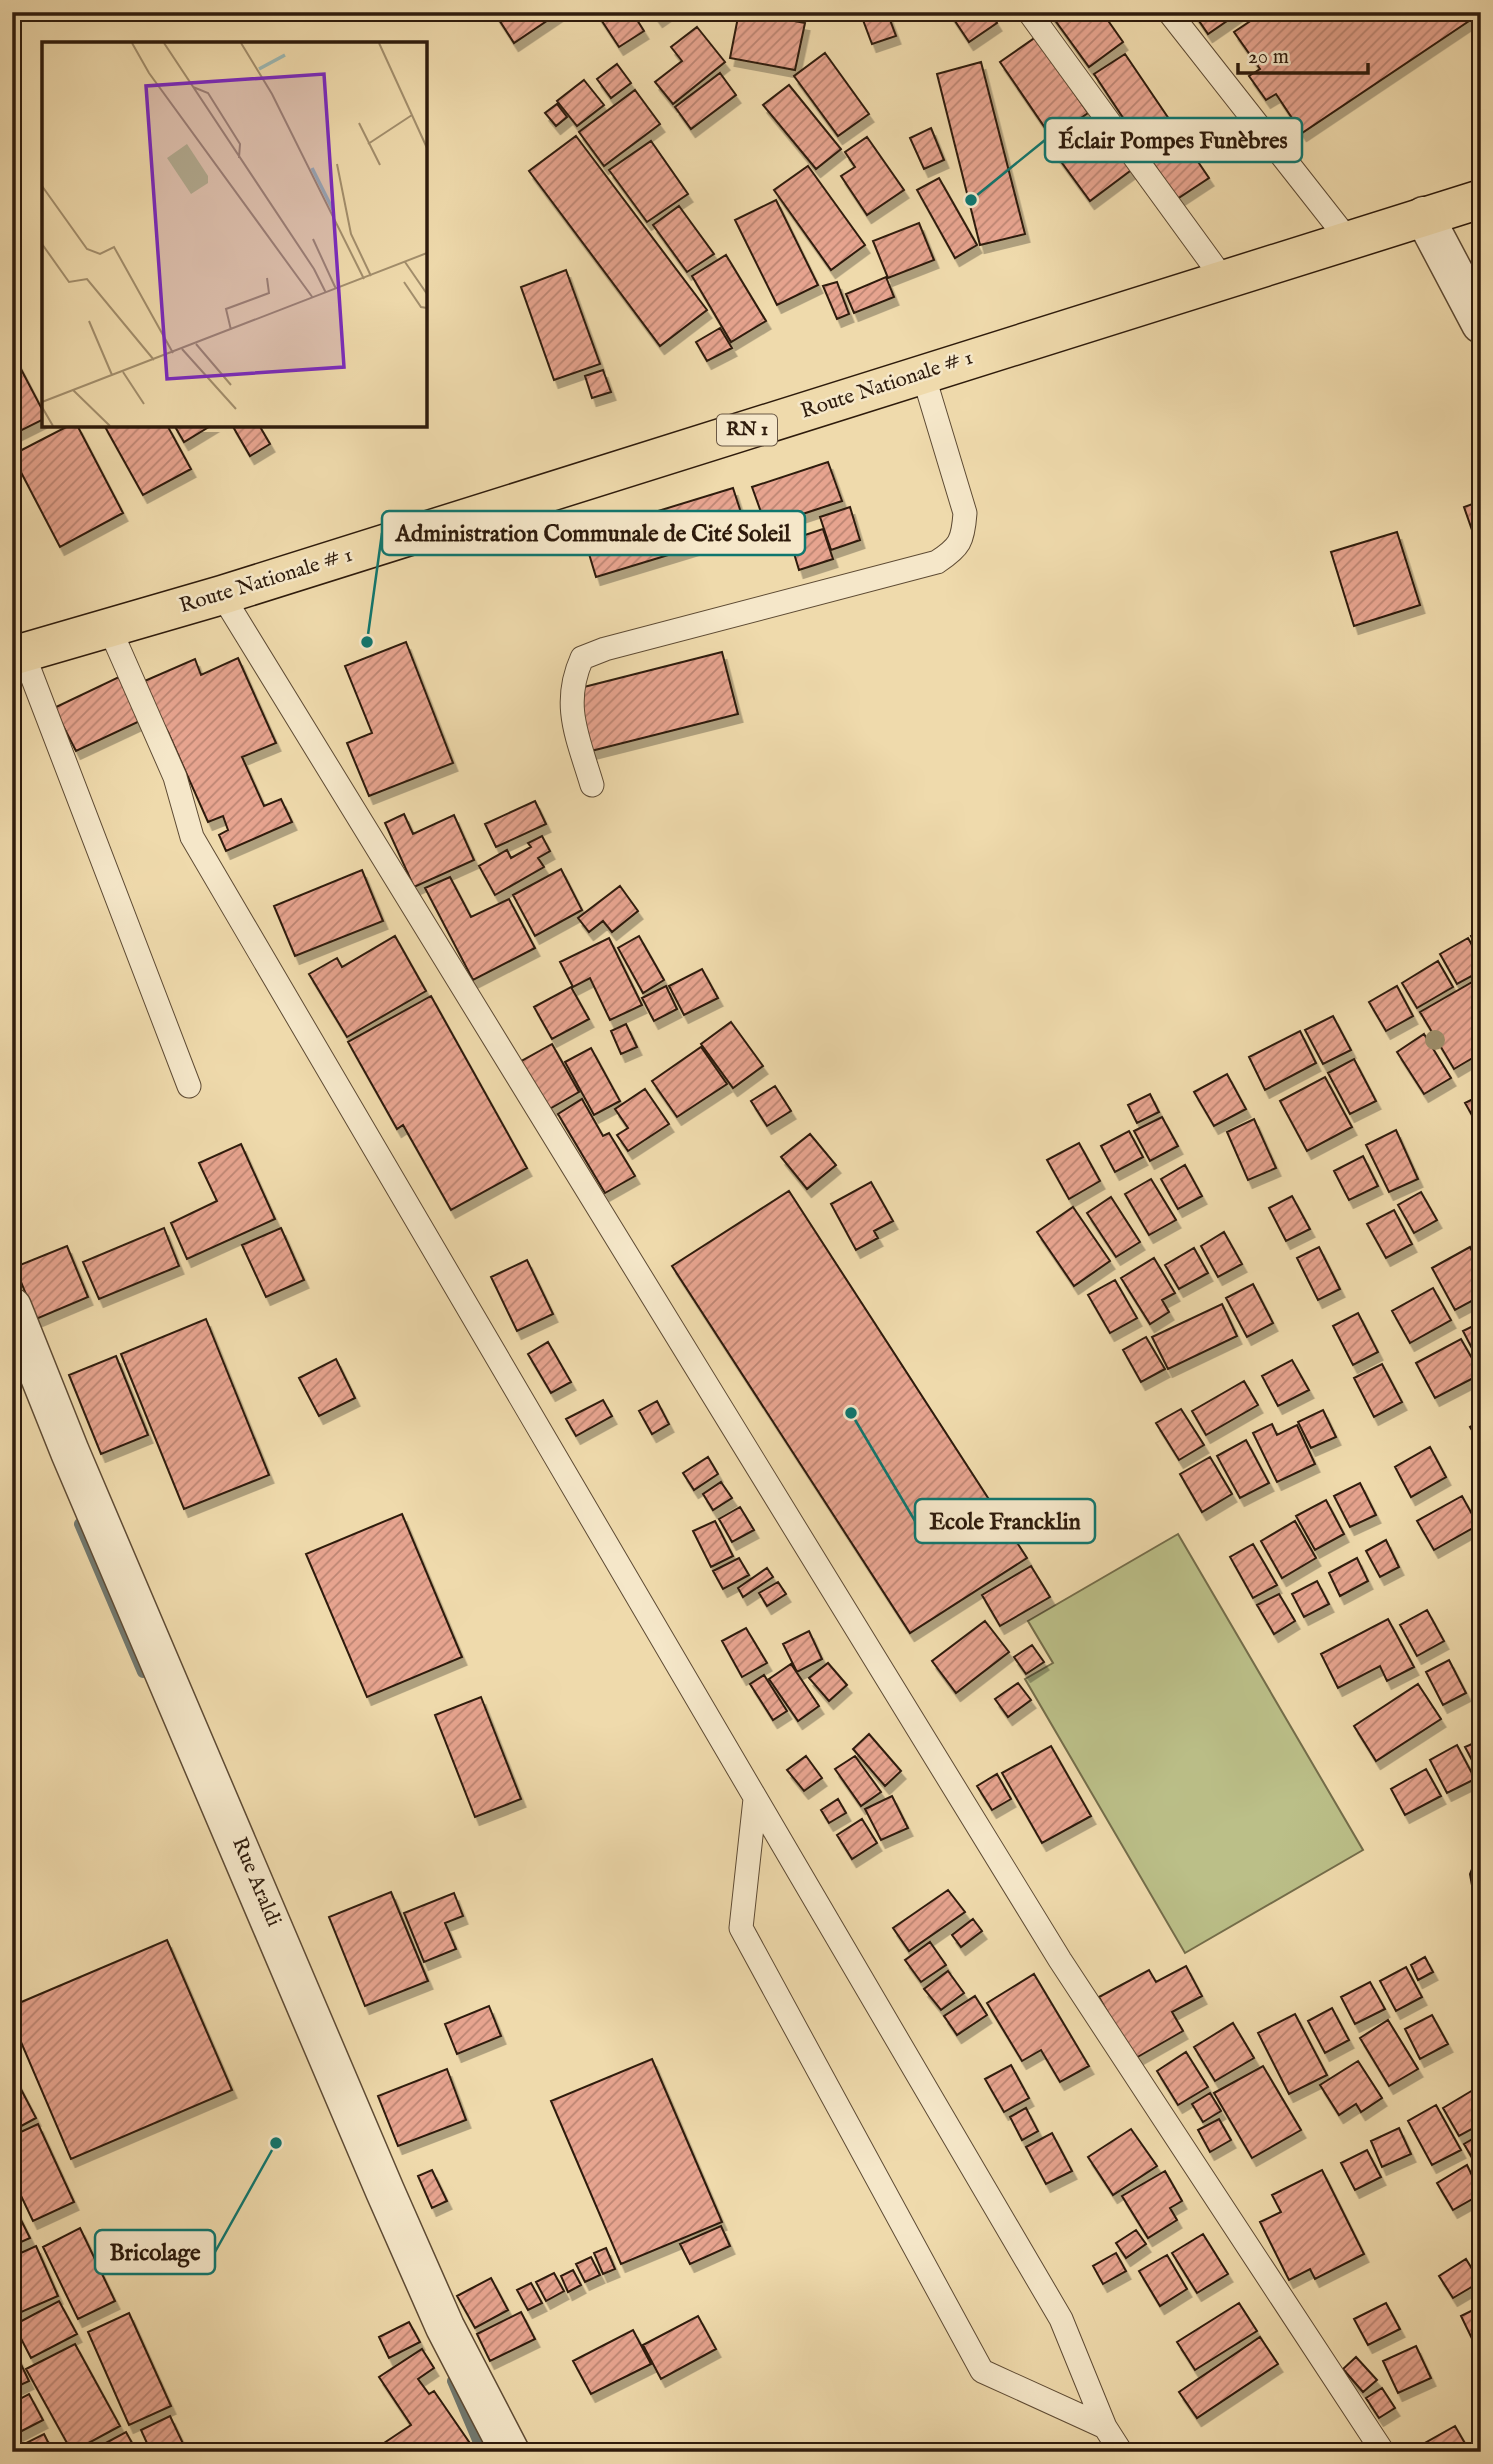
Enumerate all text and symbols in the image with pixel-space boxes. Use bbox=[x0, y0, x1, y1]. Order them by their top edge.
scale bar bbox=[1238, 32, 1367, 76]
inset map bbox=[42, 42, 427, 427]
text: 20 m bbox=[1248, 44, 1289, 71]
callout: Éclair Pompes Funèbres bbox=[1045, 118, 1302, 162]
text: Éclair Pompes Funèbres bbox=[1058, 126, 1288, 156]
street label: Route Nationale # 1 bbox=[797, 344, 977, 426]
road number: RN 1 bbox=[717, 414, 777, 446]
callout: Administration Communale de Cité Soleil bbox=[382, 511, 805, 555]
text: Administration Communale de Cité Soleil bbox=[394, 520, 791, 549]
street label: Route Nationale # 1 bbox=[176, 542, 356, 620]
callout: Ecole Francklin bbox=[915, 1499, 1095, 1543]
text: Ecole Francklin bbox=[929, 1508, 1082, 1537]
street label: Rue Araldi bbox=[225, 1833, 287, 1931]
callout: Bricolage bbox=[95, 2230, 215, 2274]
text: Bricolage bbox=[109, 2239, 201, 2268]

